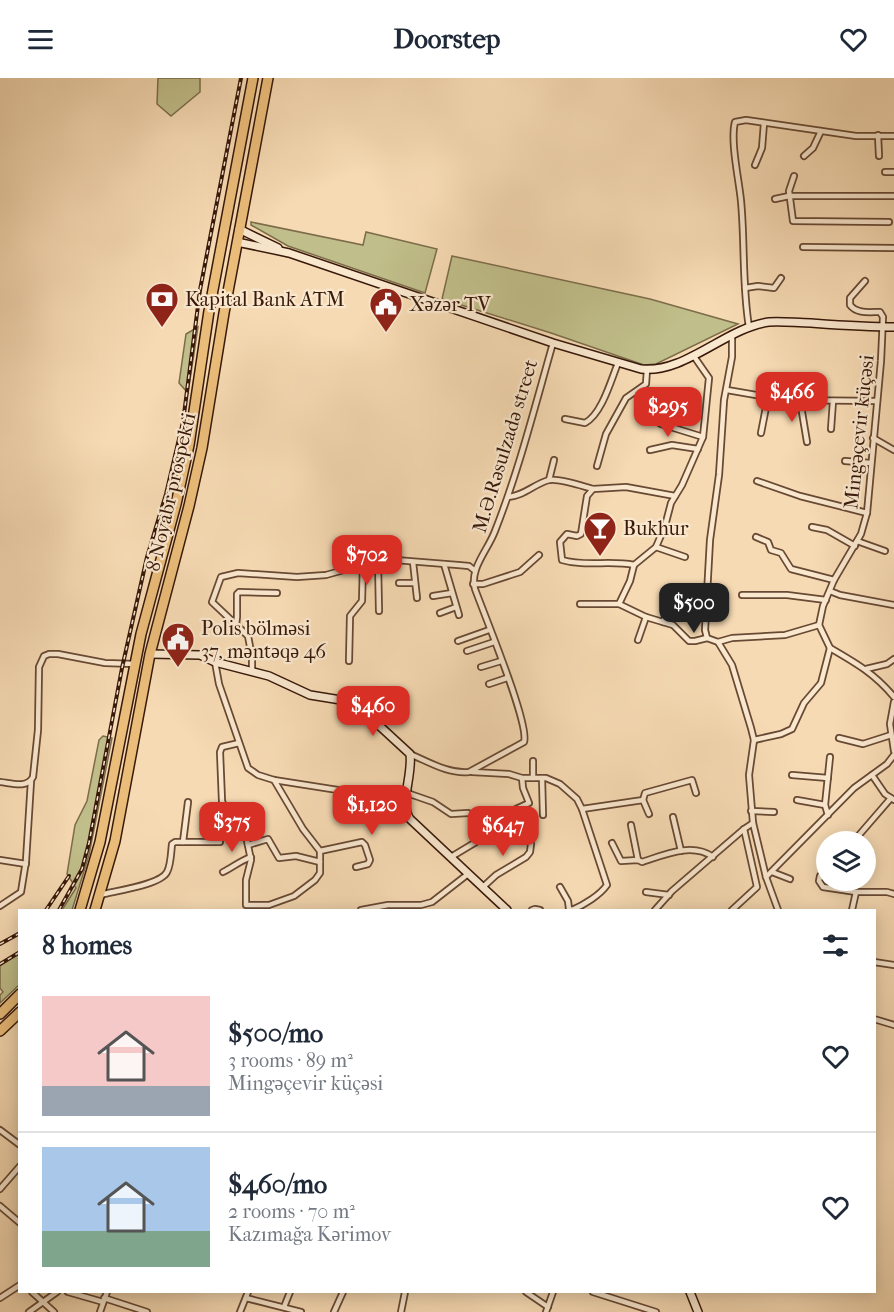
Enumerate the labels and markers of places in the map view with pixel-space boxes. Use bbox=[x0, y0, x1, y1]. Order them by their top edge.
bank icon: Kapital Bank ATM bbox=[144, 281, 180, 328]
public building icon: Xəzər TV bbox=[368, 286, 404, 333]
place label: Kapital Bank ATM bbox=[185, 288, 344, 311]
place label: Xəzər TV bbox=[409, 293, 492, 316]
pin: $466 bbox=[756, 372, 828, 423]
pin: $295 bbox=[632, 387, 704, 438]
bar icon: Bukhur bbox=[582, 510, 618, 557]
place label: Bukhur bbox=[623, 517, 689, 540]
pin: $702 bbox=[331, 535, 403, 586]
pin: $500 bbox=[658, 583, 730, 634]
place label: Polis bölməsi 37, məntəqə 46 bbox=[201, 617, 326, 663]
public building icon: Polis bölməsi 37, məntəqə 46 bbox=[160, 621, 196, 668]
pin: $460 bbox=[337, 686, 409, 737]
pin: $1,120 bbox=[323, 785, 421, 836]
pin: $375 bbox=[196, 802, 268, 853]
pin: $647 bbox=[467, 806, 539, 857]

